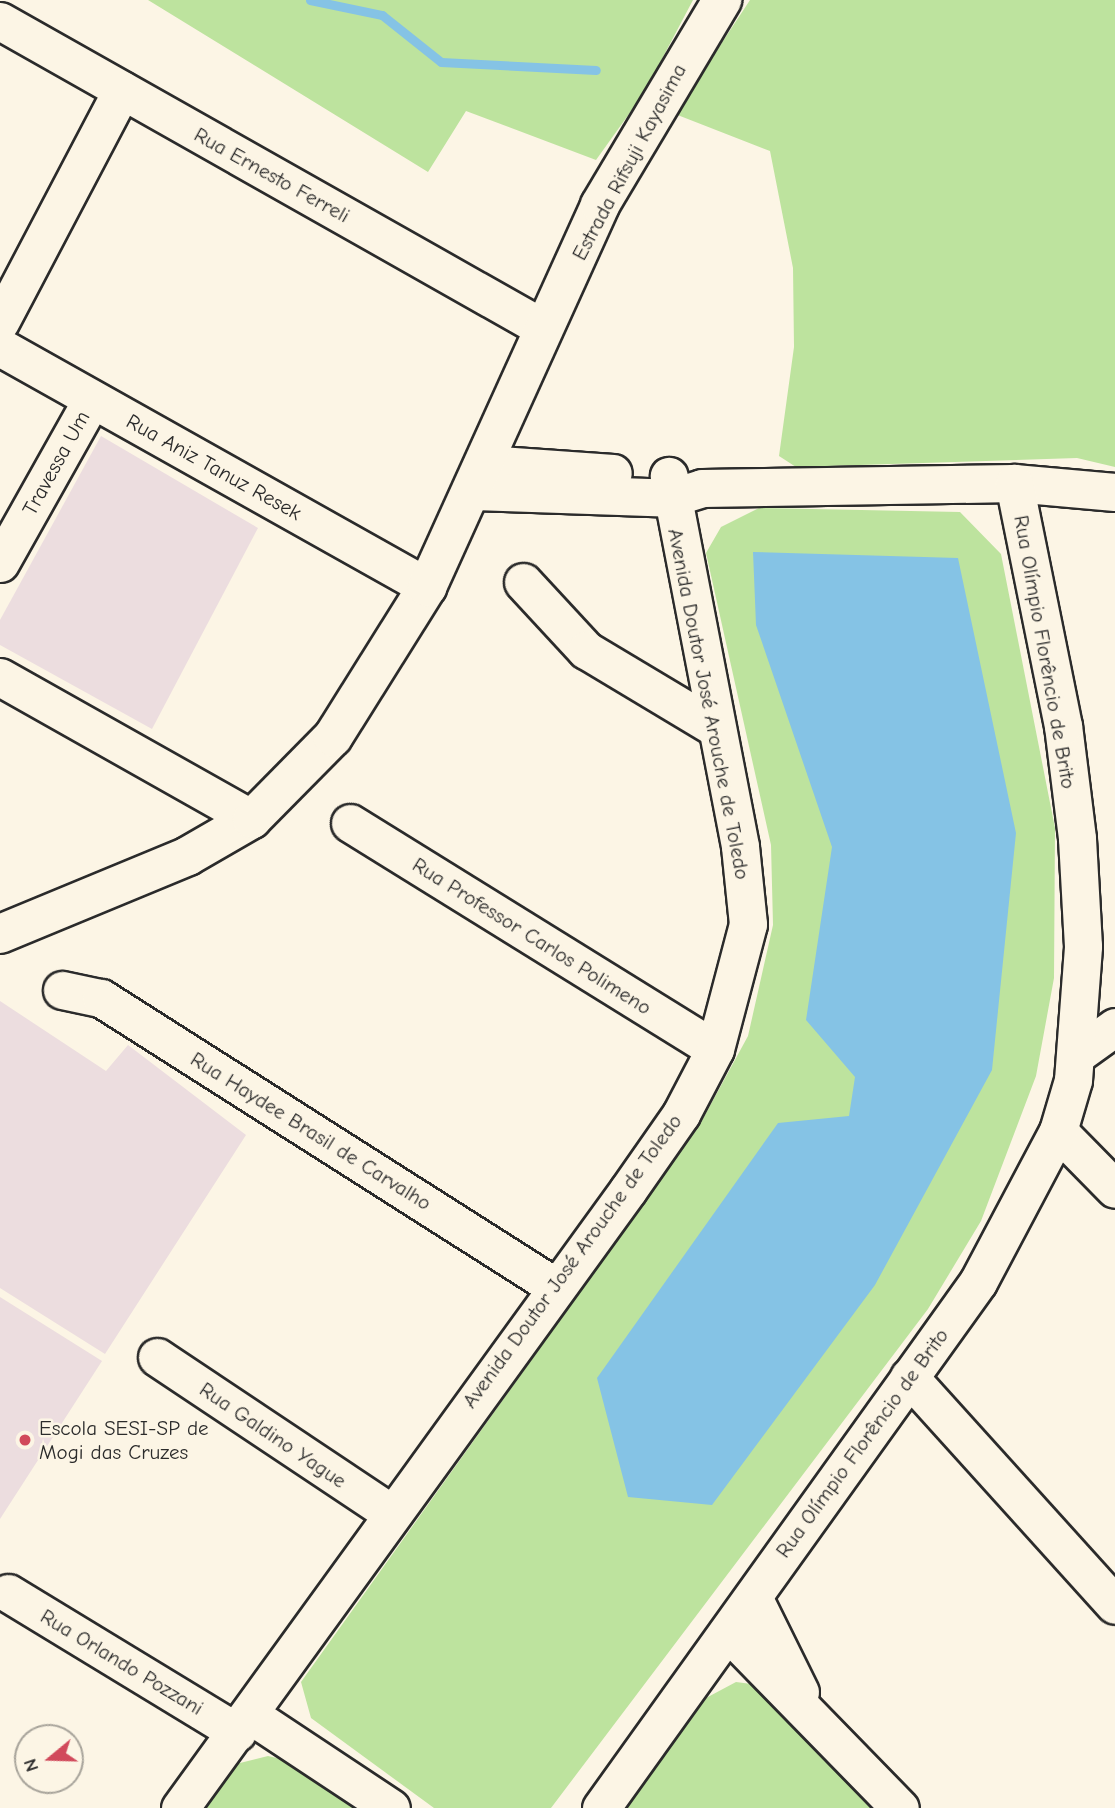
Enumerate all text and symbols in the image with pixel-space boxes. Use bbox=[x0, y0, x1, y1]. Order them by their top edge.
street label: Estrada Rifsuji Kayasima bbox=[567, 60, 691, 264]
street label: Rua Ernesto Ferreli bbox=[190, 122, 354, 228]
street label: Travessa Um bbox=[17, 406, 95, 520]
street label: Rua Aniz Tanuz Resek bbox=[122, 408, 306, 526]
street label: Rua Olímpio Florêncio de Brito bbox=[1009, 513, 1081, 791]
street label: Avenida Doutor José Arouche de Toledo bbox=[663, 526, 755, 882]
street label: Rua Professor Carlos Polimeno bbox=[408, 852, 656, 1020]
street label: Rua Haydee Brasil de Carvalho bbox=[186, 1046, 436, 1216]
street label: Avenida Doutor José Arouche de Toledo bbox=[457, 1109, 687, 1413]
street label: Rua Olímpio Florêncio de Brito bbox=[770, 1323, 954, 1563]
street label: Rua Galdino Yague bbox=[195, 1377, 351, 1493]
place label: Escola SESI-SP de Mogi das Cruzes bbox=[39, 1415, 209, 1465]
marker: Escola SESI-SP de Mogi das Cruzes bbox=[17, 1432, 33, 1448]
street label: Rua Orlando Pozzani bbox=[36, 1603, 208, 1721]
north arrow bbox=[14, 1724, 84, 1794]
text: N bbox=[19, 1756, 43, 1775]

